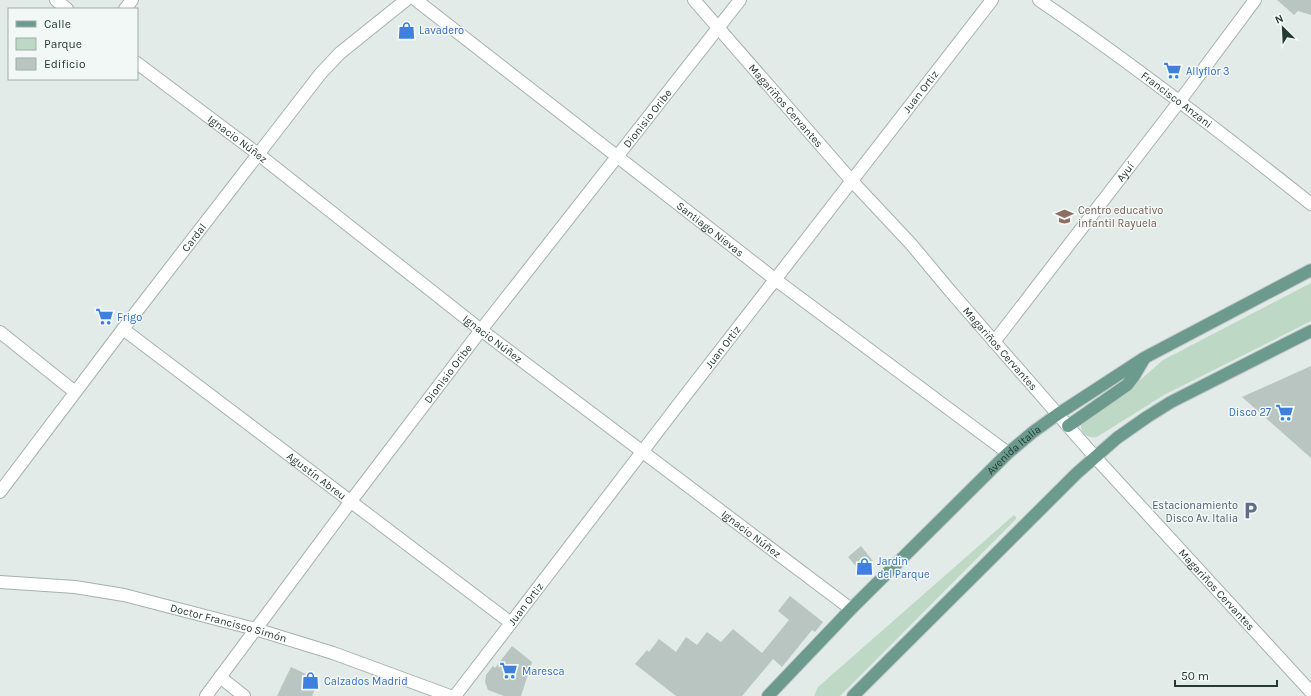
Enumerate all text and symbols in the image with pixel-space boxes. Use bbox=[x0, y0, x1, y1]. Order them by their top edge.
legend bbox=[8, 8, 138, 80]
north arrow bbox=[1263, 8, 1303, 48]
text: N bbox=[1273, 12, 1285, 27]
text: Calle bbox=[44, 17, 71, 31]
shop icon: Lavadero bbox=[396, 20, 416, 40]
place label: Lavadero bbox=[419, 24, 464, 37]
text: Parque bbox=[44, 37, 82, 51]
text: Edificio bbox=[44, 57, 85, 71]
supermarket icon: Allyflor 3 bbox=[1163, 61, 1183, 81]
street label: Magariños Cervantes bbox=[746, 62, 826, 150]
place label: Allyflor 3 bbox=[1186, 65, 1230, 78]
street label: Juan Ortiz bbox=[900, 68, 941, 116]
street label: Francisco Anzani bbox=[1138, 69, 1215, 131]
street label: Dionisio Oribe bbox=[621, 86, 675, 150]
street label: Ignacio Núñez bbox=[205, 112, 270, 166]
street label: Ayuí bbox=[1114, 159, 1138, 184]
street label: Santiago Nievas bbox=[674, 199, 746, 260]
place label: Centro educativo infantil Rayuela bbox=[1078, 204, 1163, 230]
school or university icon: Centro educativo infantil Rayuela bbox=[1055, 206, 1075, 226]
street label: Cardal bbox=[179, 221, 209, 255]
street label: Magariños Cervantes bbox=[960, 305, 1040, 393]
supermarket icon: Frigo bbox=[94, 307, 114, 327]
place label: Frigo bbox=[117, 311, 142, 324]
street label: Ignacio Núñez bbox=[460, 312, 525, 366]
street label: Juan Ortiz bbox=[703, 323, 744, 371]
street label: Dionisio Oribe bbox=[422, 342, 475, 406]
supermarket icon: Disco 27 bbox=[1274, 402, 1294, 422]
place label: Disco 27 bbox=[1229, 406, 1271, 419]
street label: Avenida Italia bbox=[984, 423, 1043, 477]
street label: Agustín Abreu bbox=[284, 450, 349, 503]
place label: Estacionamiento Disco Av. Italia bbox=[1152, 499, 1238, 525]
parking icon: Estacionamiento Disco Av. Italia bbox=[1241, 501, 1261, 521]
street label: Ignacio Núñez bbox=[719, 508, 783, 561]
street label: Magariños Cervantes bbox=[1176, 546, 1257, 633]
place label: Jardin del Parque bbox=[877, 555, 930, 581]
shop icon: Jardin del Parque bbox=[854, 557, 874, 577]
street label: Juan Ortiz bbox=[505, 580, 546, 628]
street label: Doctor Francisco Simón bbox=[169, 601, 288, 645]
supermarket icon: Maresca bbox=[499, 661, 519, 681]
scale bar bbox=[1175, 662, 1277, 688]
place label: Maresca bbox=[522, 665, 565, 678]
text: 50 m bbox=[1181, 669, 1209, 683]
shop icon: Calzados Madrid bbox=[301, 671, 321, 691]
place label: Calzados Madrid bbox=[324, 675, 408, 688]

